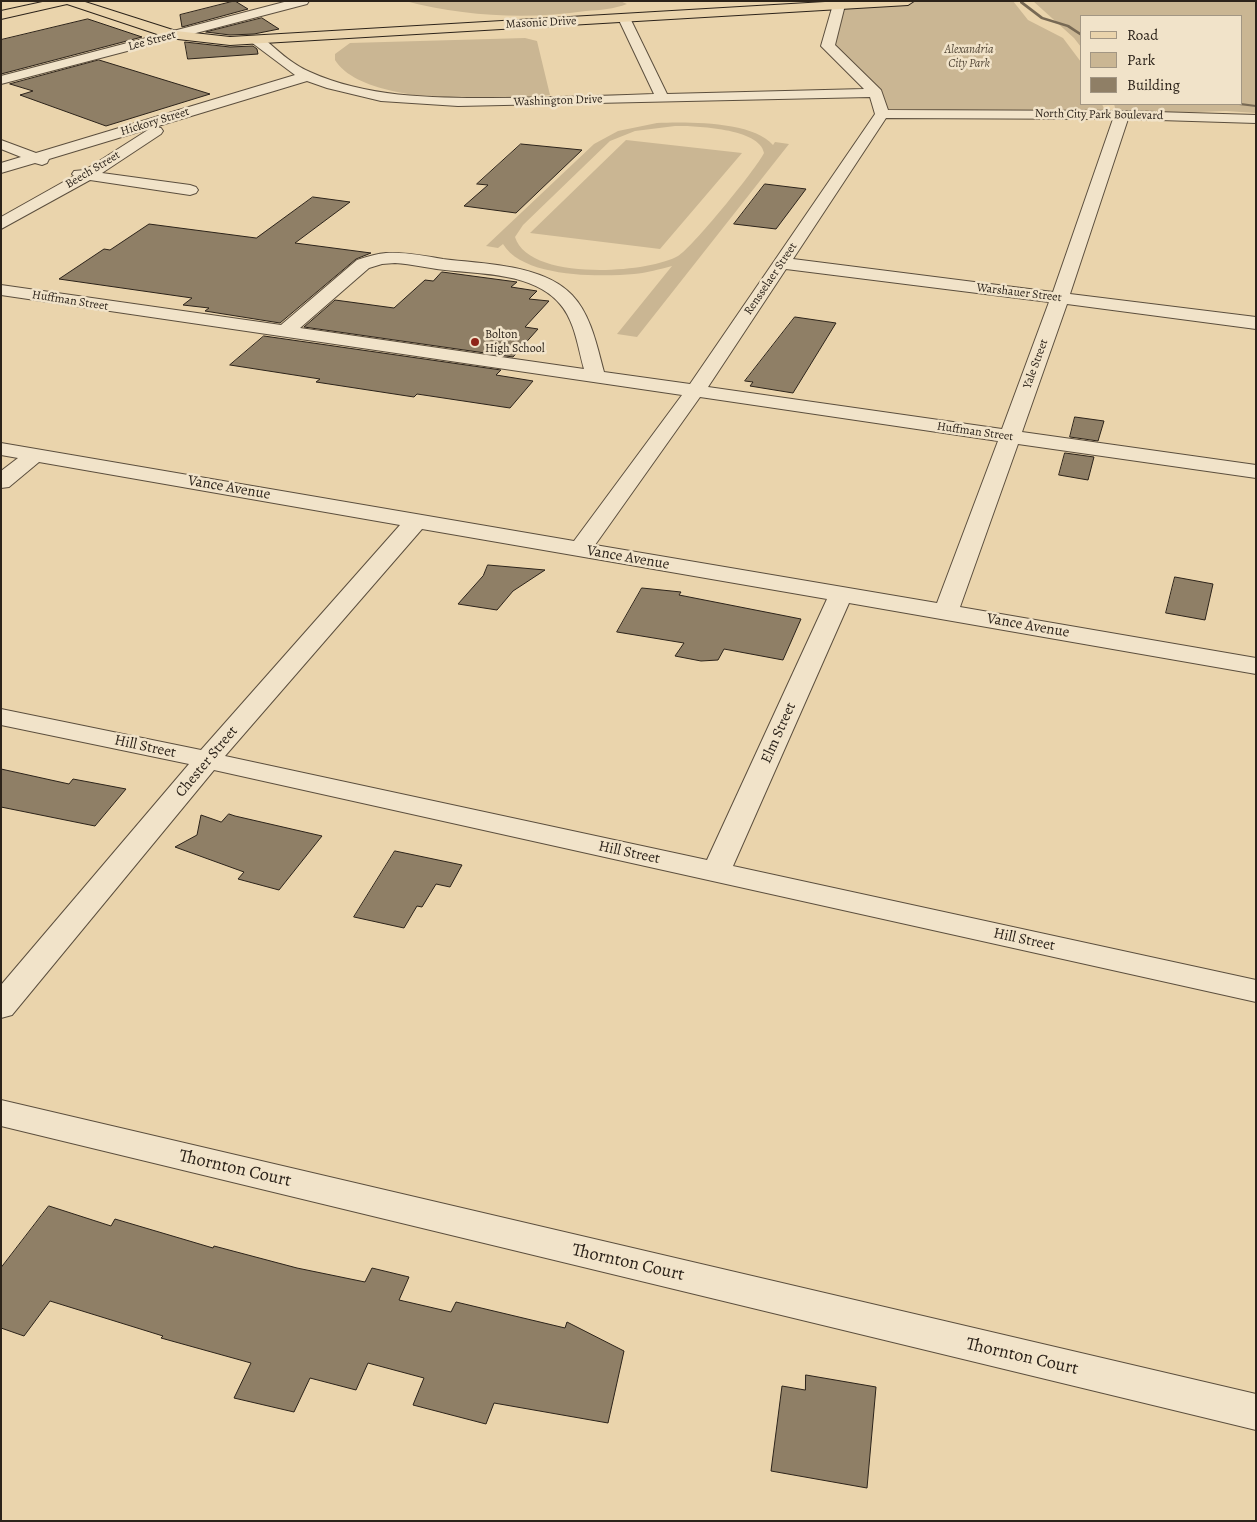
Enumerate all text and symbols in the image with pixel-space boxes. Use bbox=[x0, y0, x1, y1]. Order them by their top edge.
street label: Masonic Drive bbox=[505, 14, 577, 32]
legend bbox=[1080, 15, 1242, 105]
text: Road bbox=[1127, 25, 1158, 45]
street label: Lee Street bbox=[127, 28, 177, 54]
park label: Alexandria City Park bbox=[945, 43, 993, 71]
text: Park bbox=[1127, 50, 1155, 70]
text: Building bbox=[1127, 75, 1180, 95]
street label: Washington Drive bbox=[513, 92, 603, 110]
street label: Hickory Street bbox=[119, 105, 191, 139]
street label: North City Park Boulevard bbox=[1035, 107, 1163, 123]
street label: Beech Street bbox=[63, 148, 123, 192]
street label: Rensselaer Street bbox=[741, 240, 801, 318]
street label: Warshauer Street bbox=[976, 281, 1062, 305]
street label: Huffman Street bbox=[31, 288, 109, 314]
place label: Bolton High School bbox=[485, 328, 545, 356]
marker: Bolton High School bbox=[469, 336, 481, 348]
street label: Yale Street bbox=[1020, 337, 1052, 391]
street label: Huffman Street bbox=[936, 420, 1014, 444]
street label: Vance Avenue bbox=[186, 472, 272, 504]
street label: Vance Avenue bbox=[585, 542, 671, 574]
street label: Vance Avenue bbox=[985, 610, 1071, 642]
street label: Elm Street bbox=[758, 700, 800, 766]
street label: Chester Street bbox=[172, 723, 242, 801]
street label: Hill Street bbox=[113, 732, 177, 762]
street label: Hill Street bbox=[597, 838, 661, 868]
street label: Hill Street bbox=[992, 925, 1056, 955]
street label: Thornton Court bbox=[177, 1146, 293, 1192]
street label: Thornton Court bbox=[570, 1240, 686, 1286]
street label: Thornton Court bbox=[964, 1334, 1080, 1380]

